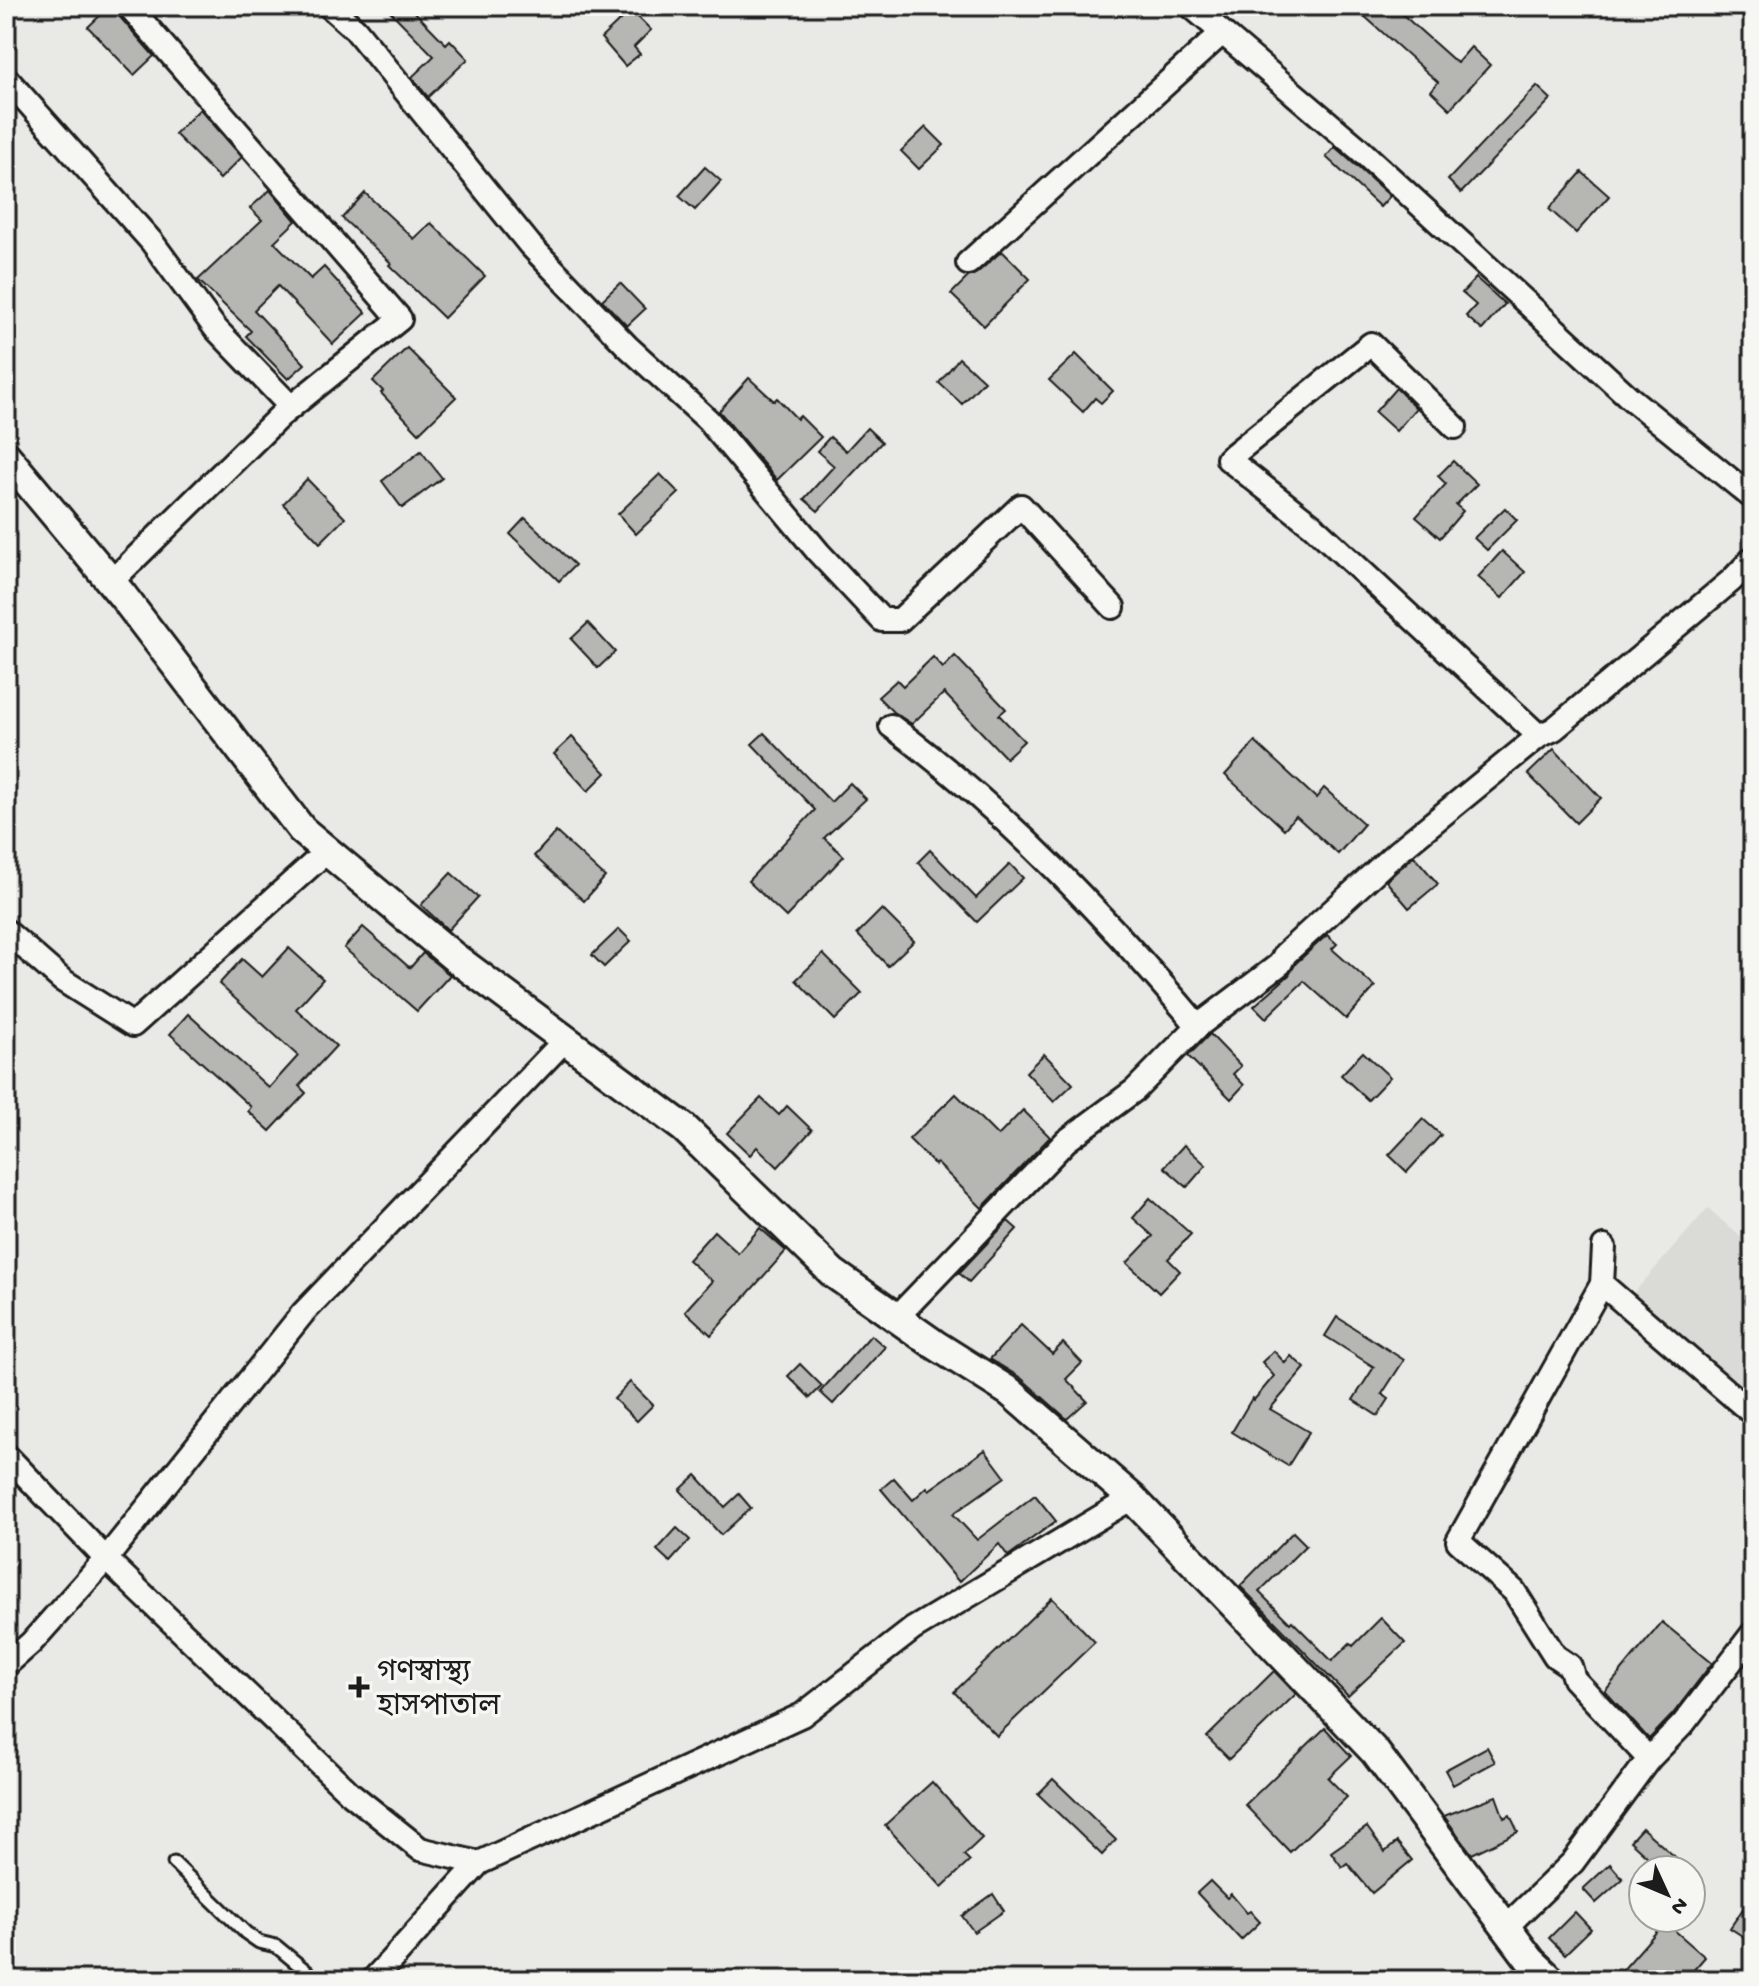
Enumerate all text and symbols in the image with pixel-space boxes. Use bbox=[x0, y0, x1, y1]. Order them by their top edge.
place label: গণস্বাস্থ্য হাসপাতাল bbox=[376, 1657, 501, 1726]
marker: গণস্বাস্থ্য হাসপাতাল bbox=[348, 1676, 370, 1698]
north arrow bbox=[1627, 1854, 1707, 1934]
text: N bbox=[1664, 1891, 1693, 1919]

